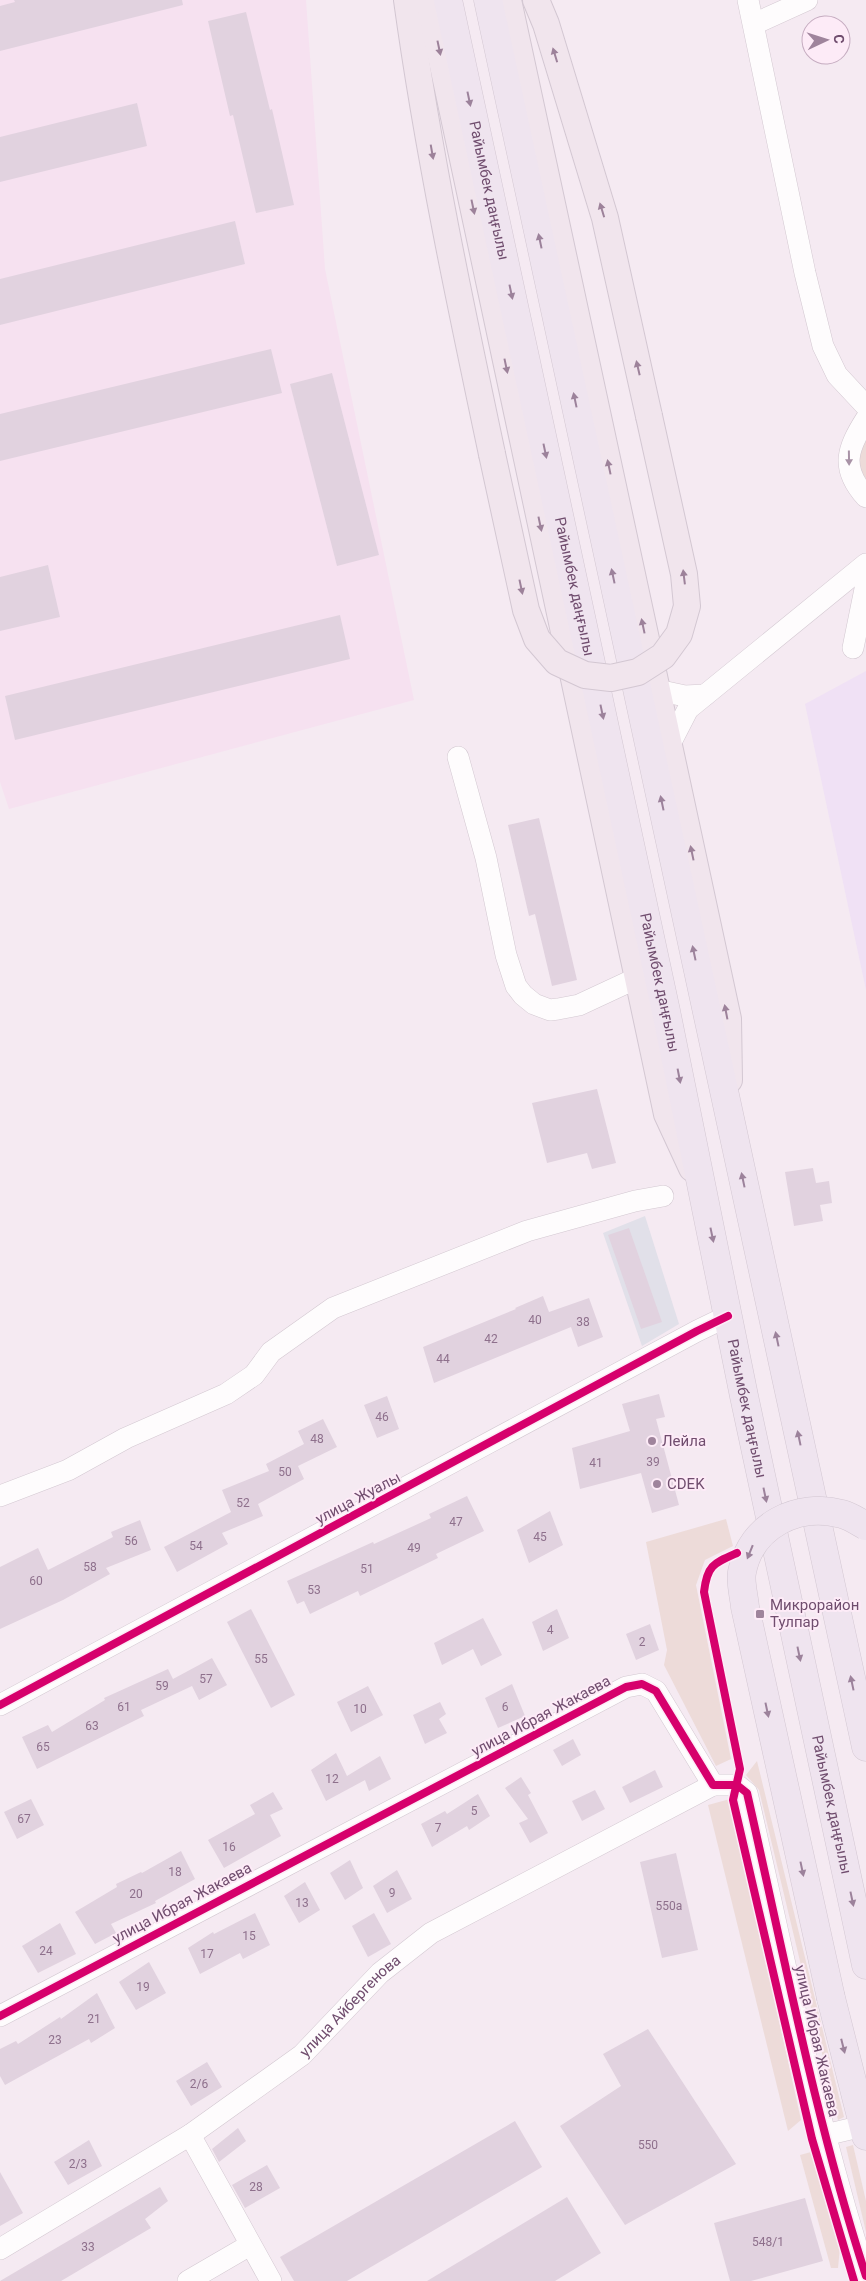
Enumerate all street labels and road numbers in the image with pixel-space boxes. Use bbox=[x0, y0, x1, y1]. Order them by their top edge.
street label: Райымбек даңғылы bbox=[465, 119, 513, 262]
street label: Райымбек даңғылы bbox=[551, 515, 598, 658]
street label: Райымбек даңғылы bbox=[636, 911, 683, 1054]
street label: Райымбек даңғылы bbox=[724, 1337, 770, 1480]
street label: улица Жуалы bbox=[312, 1468, 404, 1528]
street label: улица Ибрая Жакаева bbox=[468, 1672, 614, 1760]
street label: Райымбек даңғылы bbox=[808, 1733, 855, 1876]
street label: улица Ибрая Жакаева bbox=[109, 1859, 255, 1947]
street label: улица Айбергенова bbox=[296, 1951, 404, 2061]
street label: улица Ибрая Жакаева bbox=[791, 1963, 843, 2119]

